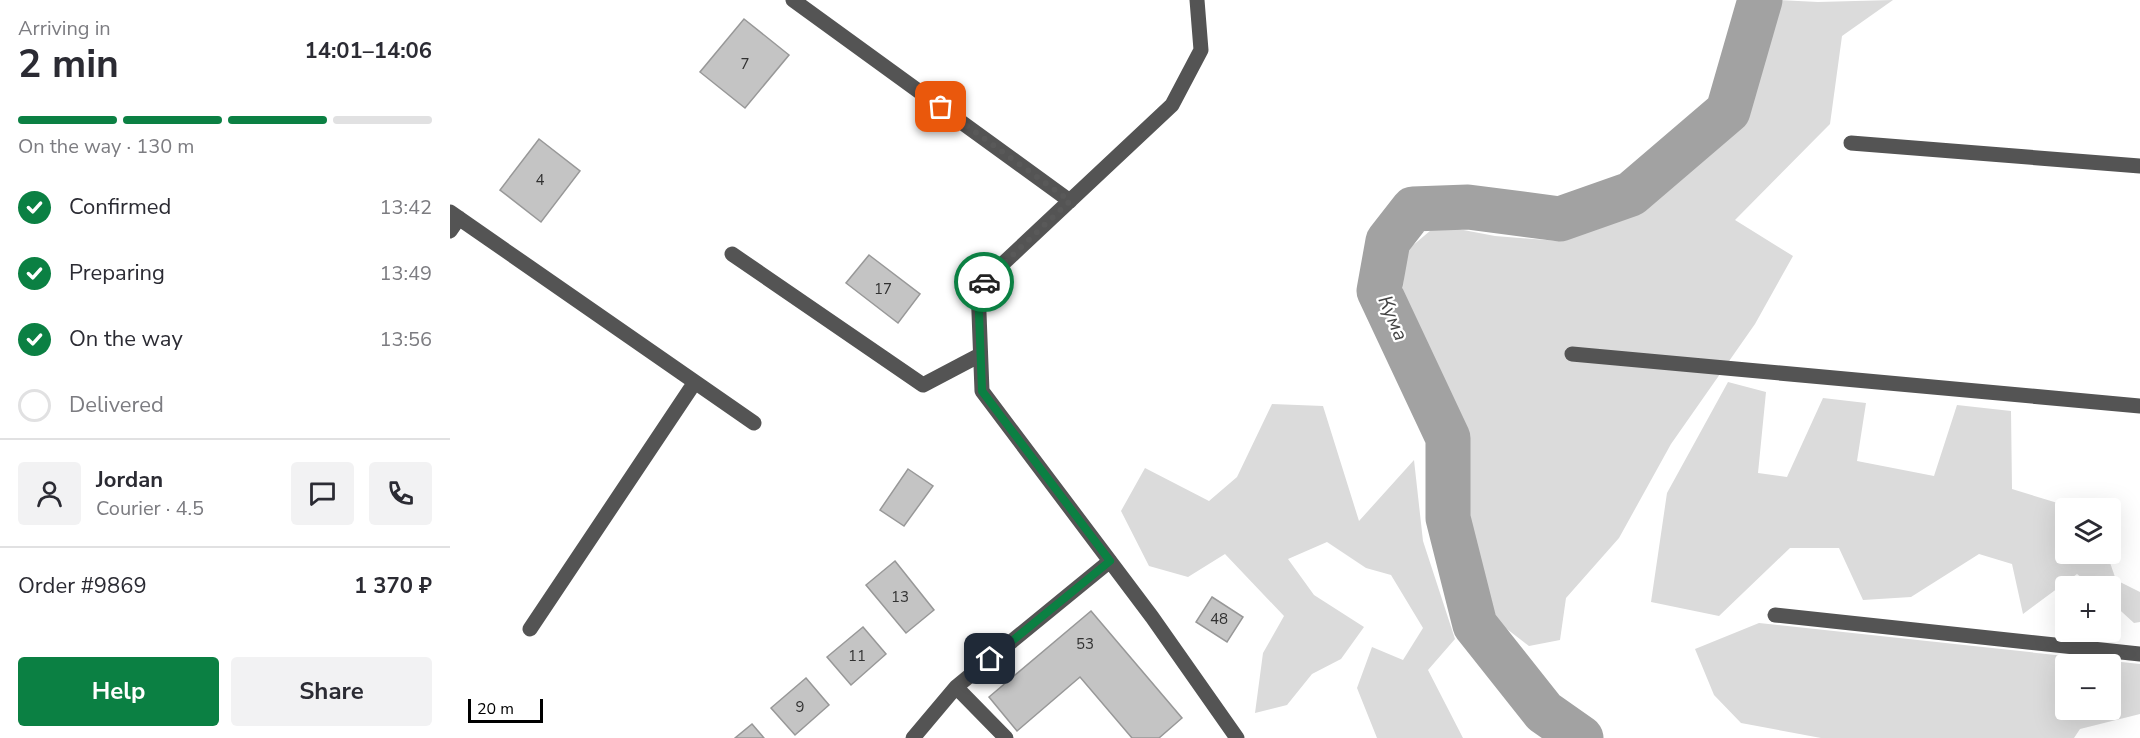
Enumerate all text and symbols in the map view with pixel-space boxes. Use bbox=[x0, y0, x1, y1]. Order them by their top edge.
text: Arriving in bbox=[18, 15, 111, 42]
text: 14:01–14:06 bbox=[304, 36, 432, 66]
text: 2 min bbox=[18, 38, 119, 91]
house number: 7 bbox=[740, 54, 750, 74]
pin bbox=[915, 81, 966, 132]
icon: bag bbox=[924, 90, 957, 123]
text: On the way · 130 m bbox=[18, 133, 194, 160]
house number: 4 bbox=[535, 170, 545, 190]
icon: check bbox=[18, 191, 51, 224]
text: Confirmed bbox=[69, 192, 171, 222]
text: 13:42 bbox=[379, 194, 432, 221]
courier bbox=[954, 252, 1014, 312]
icon: check bbox=[18, 257, 51, 290]
text: Preparing bbox=[69, 258, 165, 288]
text: 13:49 bbox=[379, 260, 432, 287]
icon: car bbox=[968, 266, 1001, 299]
house number: 17 bbox=[874, 279, 892, 299]
water label: Кума bbox=[1371, 291, 1415, 345]
icon: check bbox=[18, 323, 51, 356]
text: On the way bbox=[69, 324, 183, 354]
text: 13:56 bbox=[379, 326, 432, 353]
text: Delivered bbox=[69, 390, 164, 420]
button: person bbox=[18, 462, 81, 525]
button: chat bbox=[291, 462, 354, 525]
button: phone bbox=[369, 462, 432, 525]
text: Jordan bbox=[96, 465, 163, 495]
text: Courier · 4.5 bbox=[96, 495, 204, 522]
map controls bbox=[2055, 498, 2121, 720]
button: layers bbox=[2055, 498, 2121, 564]
text: Order #9869 bbox=[18, 571, 147, 601]
text: 1 370 ₽ bbox=[354, 571, 432, 601]
button: + bbox=[2055, 576, 2121, 642]
house number: 13 bbox=[891, 587, 909, 607]
house number: 48 bbox=[1210, 609, 1228, 629]
pin bbox=[964, 633, 1015, 684]
house number: 53 bbox=[1076, 634, 1094, 654]
icon: home bbox=[973, 642, 1006, 675]
house number: 11 bbox=[848, 646, 866, 666]
button: − bbox=[2055, 654, 2121, 720]
button: Help bbox=[18, 657, 219, 726]
button: Share bbox=[231, 657, 432, 726]
scale bar bbox=[468, 696, 543, 724]
house number: 9 bbox=[795, 697, 805, 717]
text: 20 m bbox=[477, 698, 514, 720]

